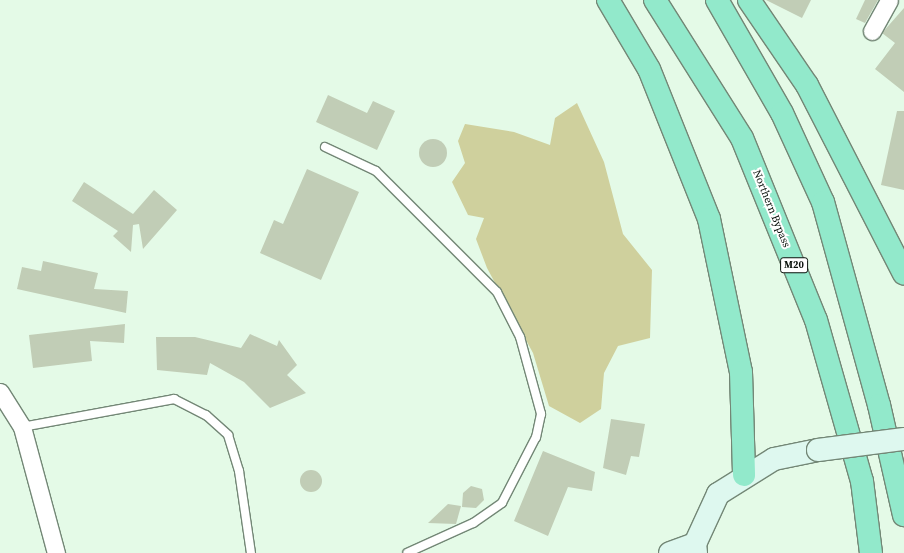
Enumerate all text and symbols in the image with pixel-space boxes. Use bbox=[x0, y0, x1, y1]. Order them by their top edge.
street label: Northern Bypass bbox=[749, 168, 793, 250]
road number: M20 bbox=[780, 257, 808, 273]

